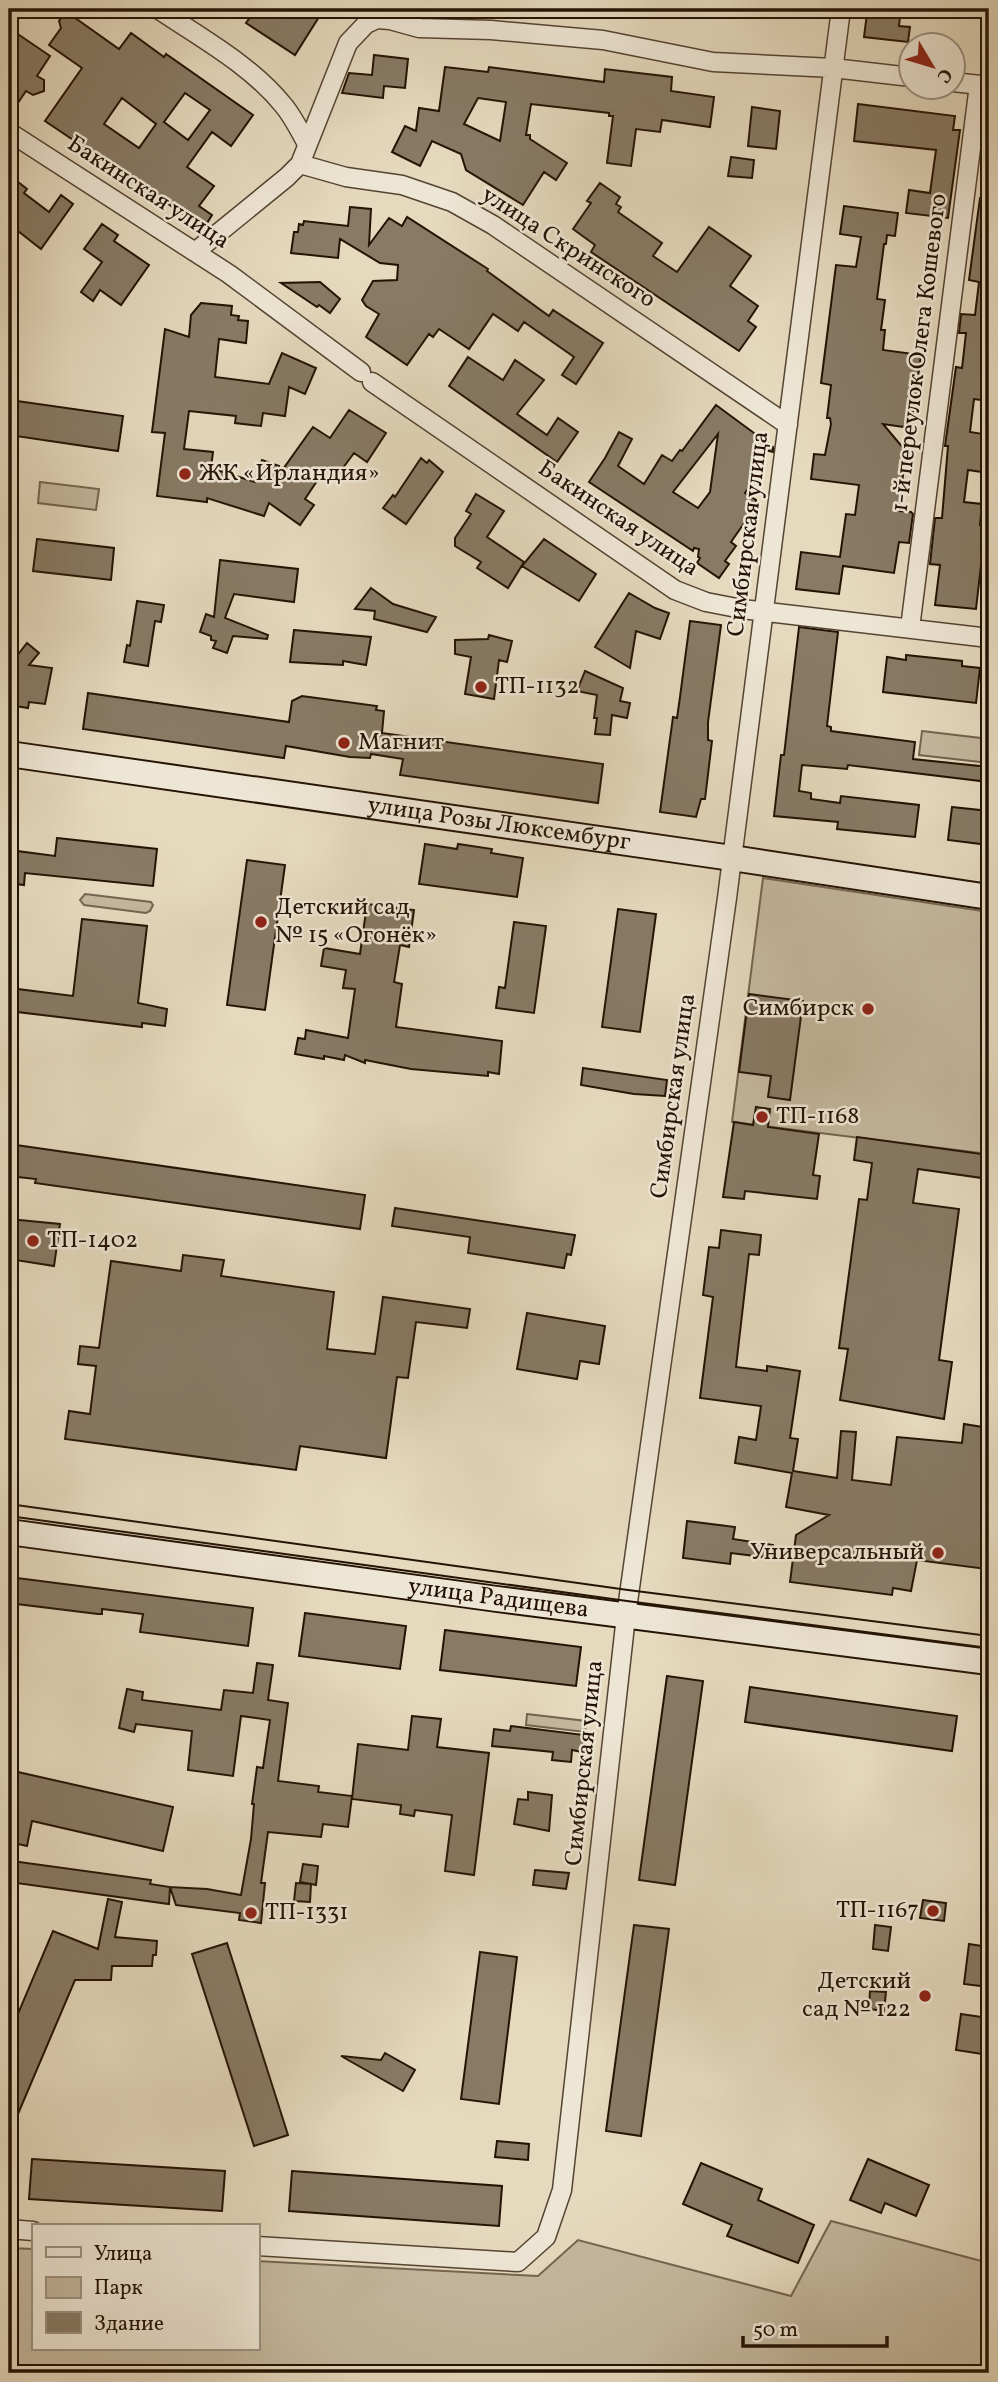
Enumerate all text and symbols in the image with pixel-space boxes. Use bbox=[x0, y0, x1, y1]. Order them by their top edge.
north arrow bbox=[897, 32, 967, 102]
text: С bbox=[930, 62, 958, 88]
street label: Бакинская улица bbox=[60, 128, 236, 258]
street label: улица Скринского bbox=[474, 179, 662, 317]
street label: 1-й переулок Олега Кошевого bbox=[884, 192, 956, 514]
street label: Симбирская улица bbox=[720, 429, 778, 639]
street label: Бакинская улица bbox=[531, 452, 705, 586]
place label: ЖК «Ирландия» bbox=[199, 457, 380, 491]
marker: ЖК «Ирландия» bbox=[177, 466, 193, 482]
place label: ТП-1132 bbox=[495, 670, 579, 704]
marker: ТП-1132 bbox=[473, 679, 489, 695]
place label: Магнит bbox=[358, 726, 444, 760]
marker: Магнит bbox=[336, 735, 352, 751]
street label: улица Розы Люксембург bbox=[365, 789, 633, 860]
place label: Детский сад № 15 «Огонёк» bbox=[275, 891, 437, 953]
marker: Детский сад № 15 «Огонёк» bbox=[253, 914, 269, 930]
street label: Симбирская улица bbox=[643, 991, 705, 1201]
place label: Симбирск bbox=[743, 992, 854, 1026]
marker: Симбирск bbox=[860, 1001, 876, 1017]
place label: ТП-1168 bbox=[776, 1100, 860, 1134]
marker: ТП-1168 bbox=[754, 1109, 770, 1125]
place label: ТП-1402 bbox=[47, 1224, 138, 1258]
marker: ТП-1402 bbox=[25, 1233, 41, 1249]
place label: Универсальный bbox=[750, 1536, 924, 1570]
marker: Универсальный bbox=[930, 1545, 946, 1561]
street label: улица Радищева bbox=[406, 1570, 591, 1628]
street label: Симбирская улица bbox=[557, 1658, 613, 1868]
place label: ТП-1167 bbox=[836, 1894, 919, 1928]
place label: ТП-1331 bbox=[265, 1896, 349, 1930]
marker: ТП-1167 bbox=[925, 1903, 941, 1919]
marker: ТП-1331 bbox=[243, 1905, 259, 1921]
place label: Детский сад № 122 bbox=[802, 1965, 911, 2027]
marker: Детский сад № 122 bbox=[917, 1988, 933, 2004]
legend bbox=[32, 2224, 259, 2350]
text: Улица bbox=[94, 2240, 152, 2269]
text: Парк bbox=[94, 2274, 143, 2303]
scale bar bbox=[743, 2305, 886, 2349]
text: Здание bbox=[94, 2310, 164, 2339]
text: 50 m bbox=[753, 2316, 798, 2345]

